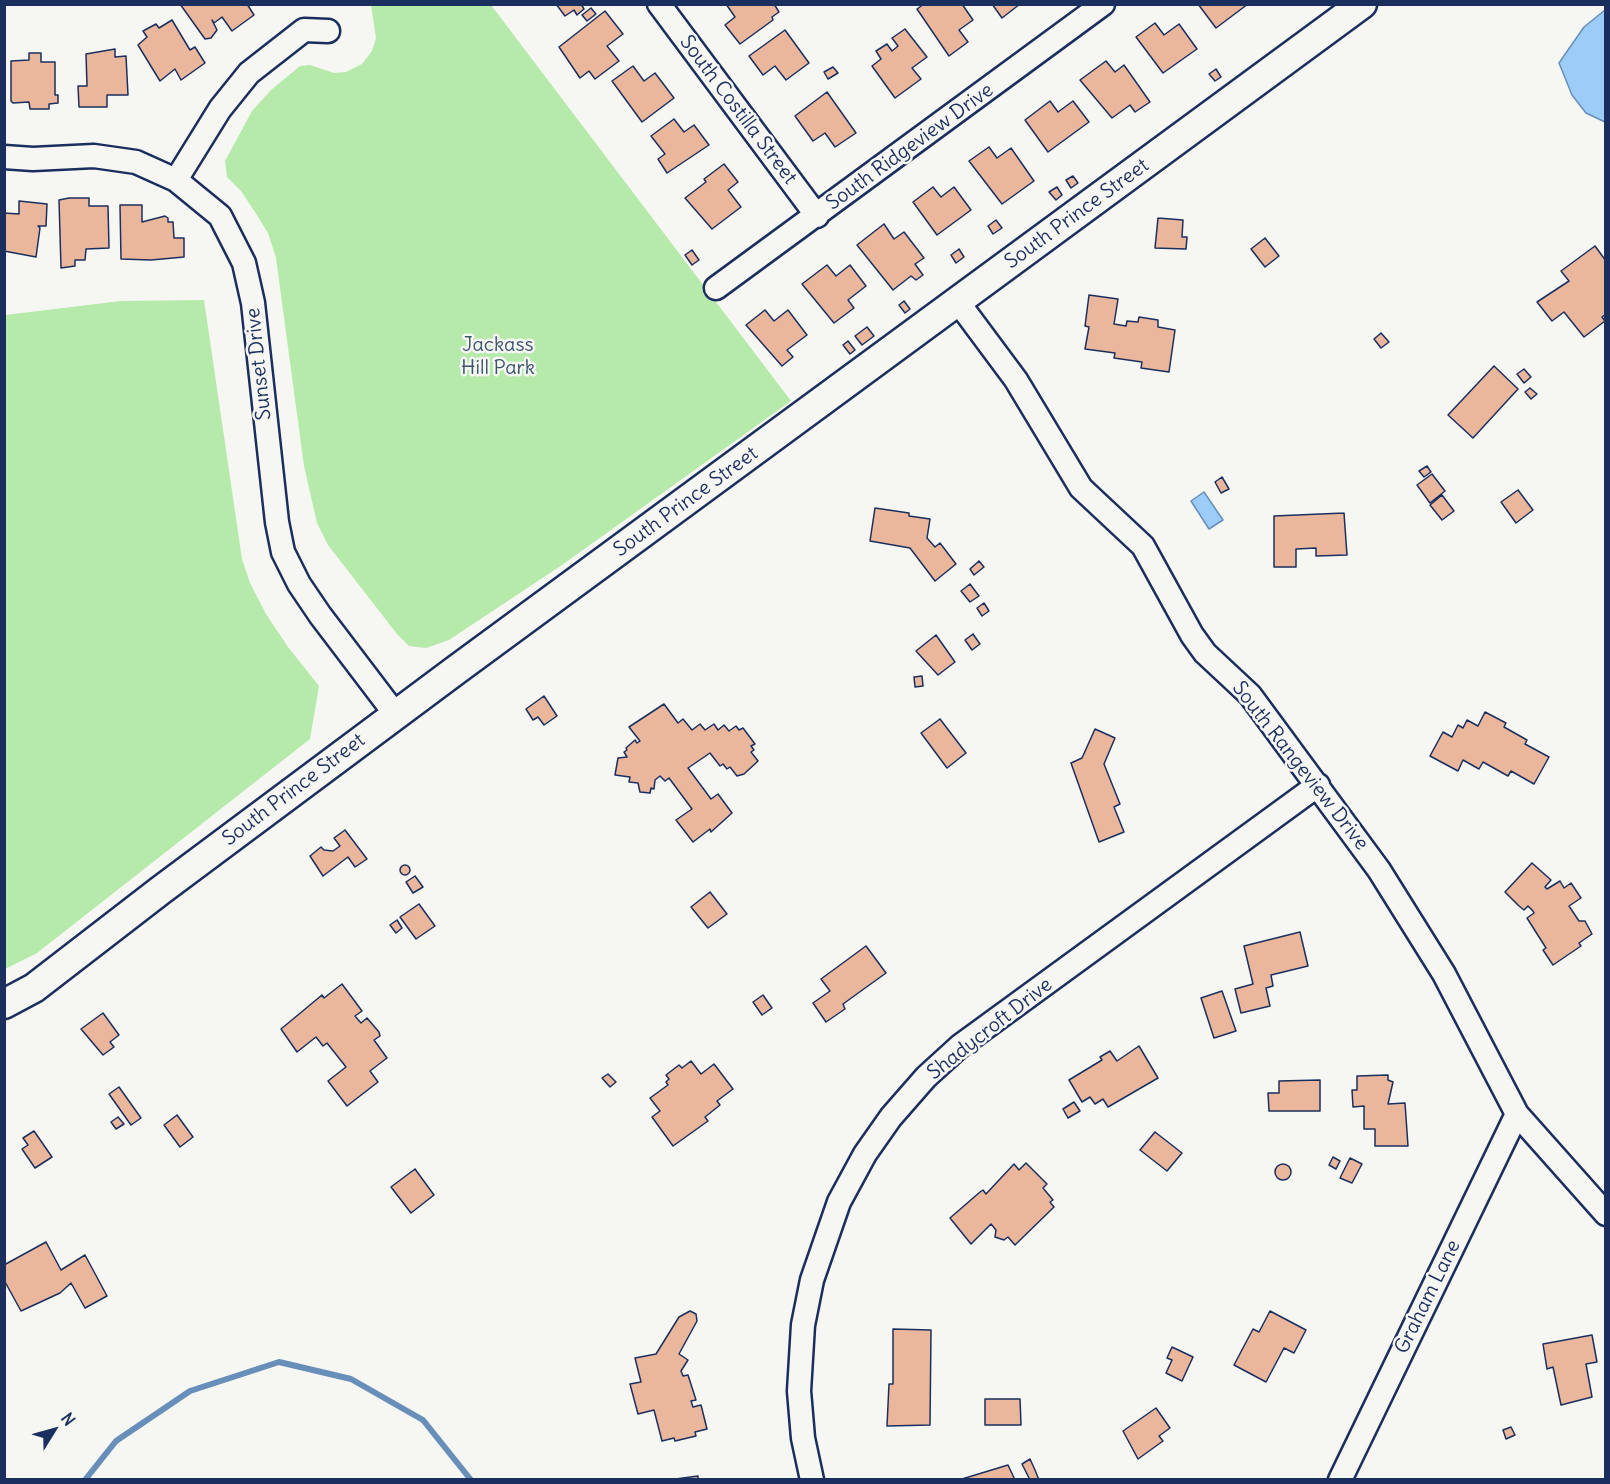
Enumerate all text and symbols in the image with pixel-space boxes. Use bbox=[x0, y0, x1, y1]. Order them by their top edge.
street label: South Costilla Street bbox=[674, 31, 802, 189]
street label: South Ridgeview Drive bbox=[822, 78, 998, 216]
street label: South Prince Street bbox=[1000, 154, 1154, 274]
street label: Sunset Drive bbox=[241, 307, 277, 421]
park label: Jackass Hill Park bbox=[461, 333, 535, 380]
street label: South Prince Street bbox=[609, 442, 763, 562]
street label: South Rangeview Drive bbox=[1227, 677, 1373, 855]
street label: South Prince Street bbox=[218, 729, 370, 851]
street label: Shadycroft Drive bbox=[923, 973, 1057, 1085]
street label: Graham Lane bbox=[1390, 1236, 1466, 1358]
north arrow bbox=[24, 1400, 84, 1460]
text: N bbox=[57, 1409, 80, 1430]

